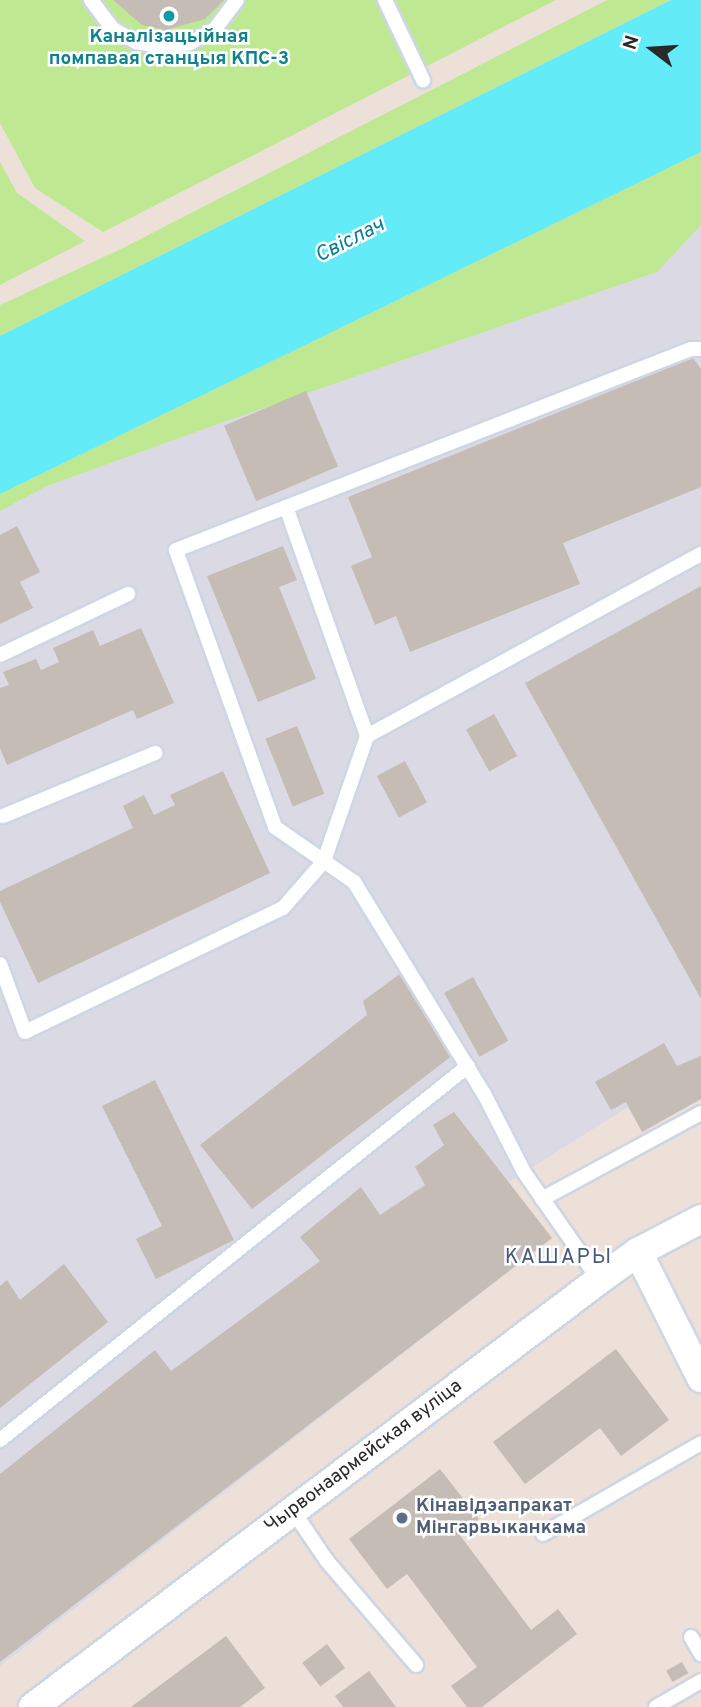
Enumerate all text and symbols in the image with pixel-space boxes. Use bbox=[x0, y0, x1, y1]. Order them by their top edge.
marker: Каналізацыйная помпавая станцыя КПС-3 bbox=[161, 8, 177, 24]
north arrow bbox=[617, 14, 687, 84]
place label: Каналізацыйная помпавая станцыя КПС-3 bbox=[49, 27, 289, 71]
text: N bbox=[618, 33, 645, 53]
water label: Свіслач bbox=[311, 213, 389, 269]
district label: КАШАРЫ bbox=[506, 1245, 612, 1271]
street label: Чырвонаармейская вуліца bbox=[261, 1375, 467, 1539]
place label: Кінавідэапракат Мінгарвыканкама bbox=[416, 1496, 586, 1540]
marker: Кінавідэапракат Мінгарвыканкама bbox=[394, 1510, 410, 1526]

